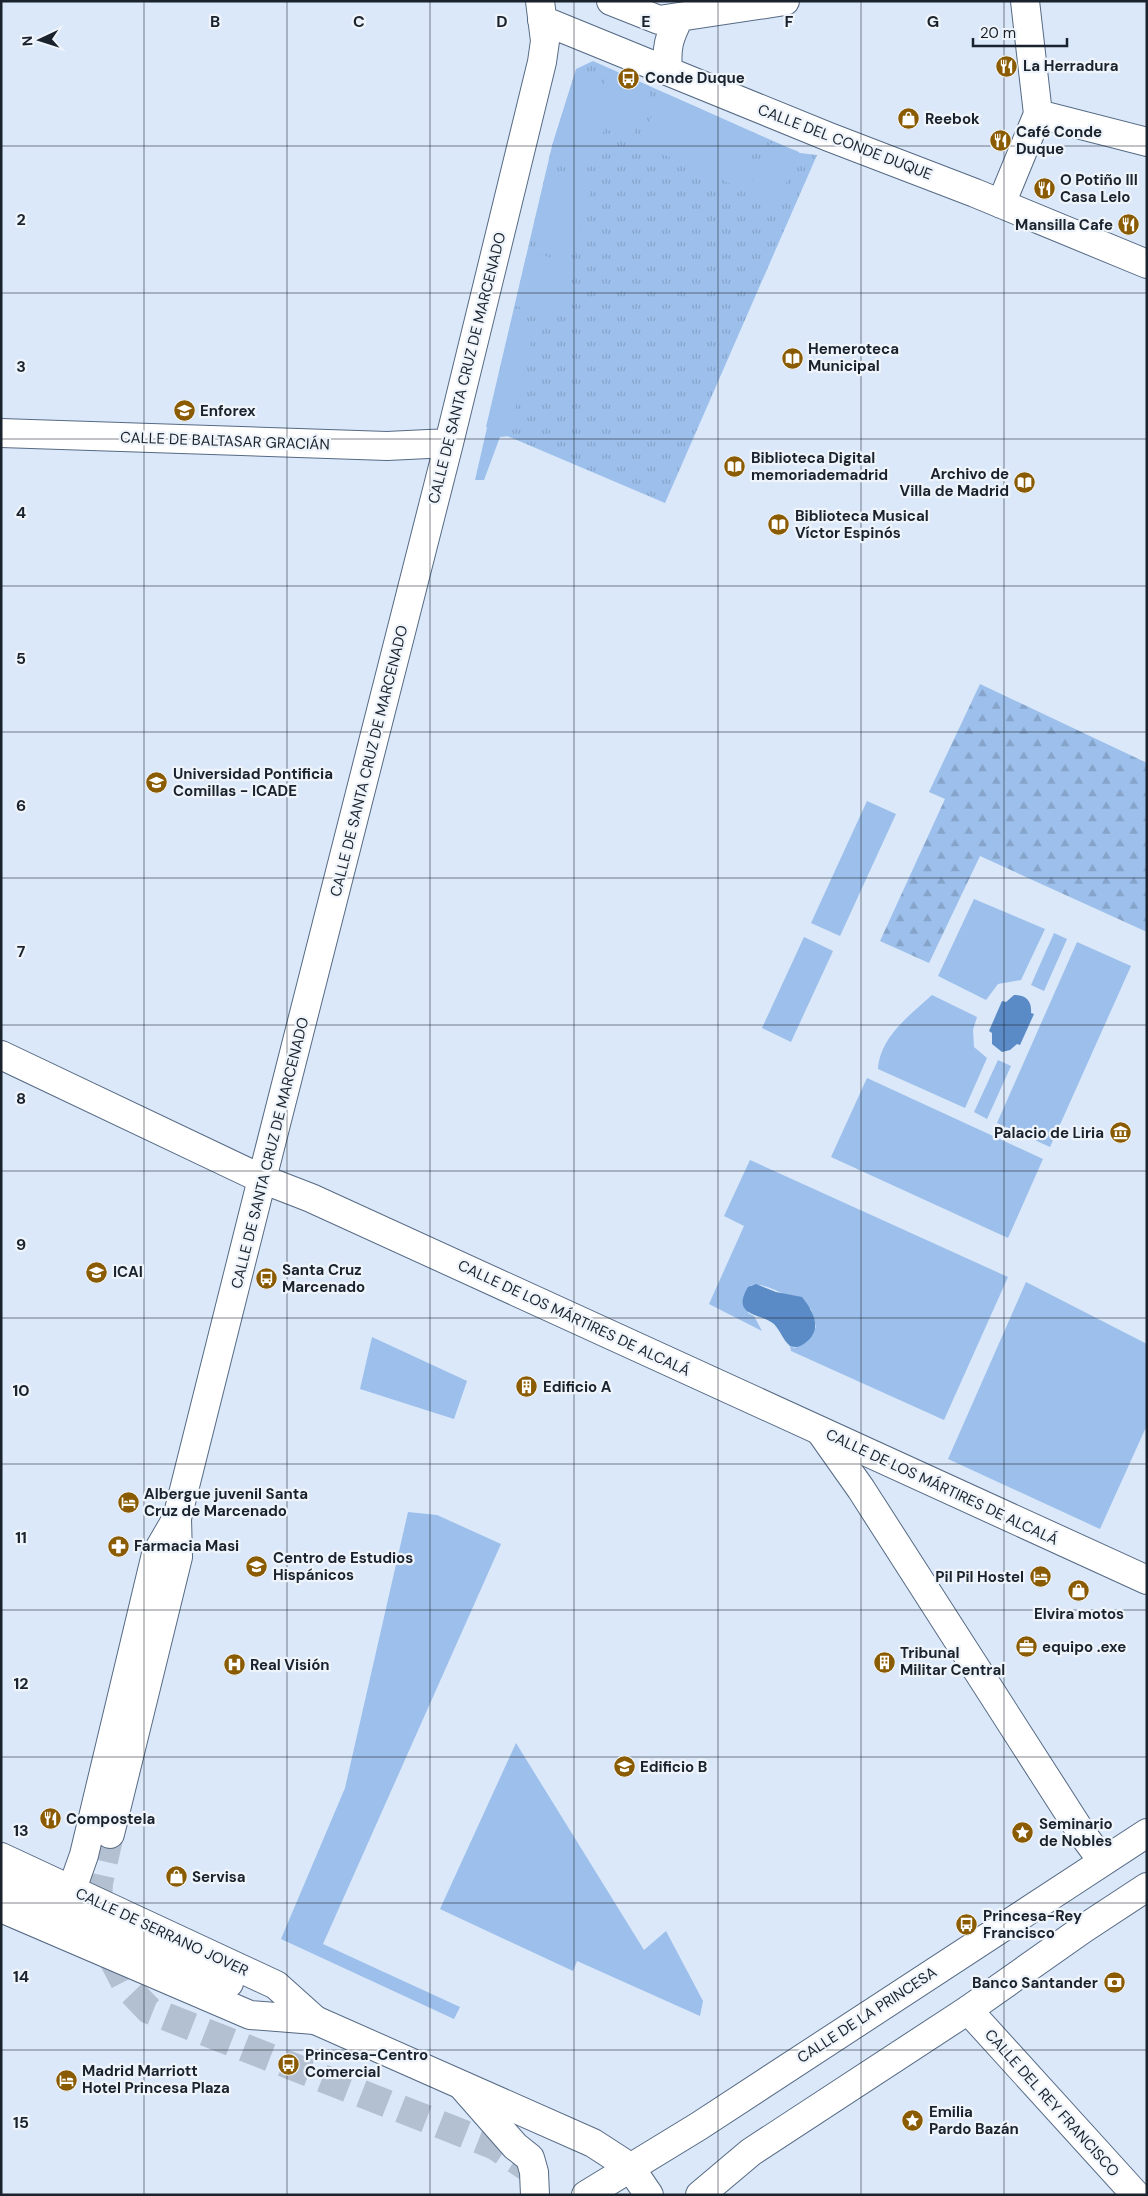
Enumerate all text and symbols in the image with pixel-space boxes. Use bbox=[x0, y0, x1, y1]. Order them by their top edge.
text: B bbox=[210, 11, 220, 32]
text: C bbox=[353, 11, 365, 32]
text: D bbox=[496, 11, 508, 32]
text: E bbox=[641, 11, 651, 32]
text: F bbox=[785, 11, 794, 32]
text: G bbox=[927, 11, 939, 32]
north arrow bbox=[15, 15, 65, 65]
scale bar bbox=[973, 15, 1067, 47]
text: 20 m bbox=[980, 23, 1016, 43]
text: N bbox=[18, 35, 36, 47]
restaurant icon: La Herradura bbox=[995, 54, 1019, 78]
place label: La Herradura bbox=[1023, 56, 1118, 76]
bus stop icon: Conde Duque bbox=[617, 66, 641, 90]
place label: Conde Duque bbox=[645, 68, 745, 88]
street label: CALLE DEL CONDE DUQUE bbox=[755, 100, 935, 184]
shop icon: Reebok bbox=[897, 107, 921, 131]
place label: Reebok bbox=[925, 109, 980, 129]
place label: Café Conde Duque bbox=[1016, 122, 1102, 159]
restaurant icon: Café Conde Duque bbox=[988, 129, 1012, 153]
place label: O Potiño III Casa Lelo bbox=[1060, 170, 1138, 207]
restaurant icon: O Potiño III Casa Lelo bbox=[1032, 177, 1056, 201]
text: 2 bbox=[16, 209, 26, 230]
restaurant icon: Mansilla Cafe bbox=[1117, 213, 1141, 237]
place label: Mansilla Cafe bbox=[1015, 215, 1113, 235]
street label: CALLE DE SANTA CRUZ DE MARCENADO bbox=[424, 230, 510, 506]
place label: Hemeroteca Municipal bbox=[808, 339, 899, 376]
library icon: Hemeroteca Municipal bbox=[780, 346, 804, 370]
text: 3 bbox=[16, 356, 26, 377]
school or university icon: Enforex bbox=[172, 399, 196, 423]
place label: Enforex bbox=[200, 401, 256, 421]
street label: CALLE DE BALTASAR GRACIÁN bbox=[120, 427, 330, 455]
place label: Biblioteca Digital memoriademadrid bbox=[751, 448, 888, 485]
library icon: Biblioteca Digital memoriademadrid bbox=[723, 455, 747, 479]
place label: Archivo de Villa de Madrid bbox=[900, 464, 1009, 501]
library icon: Archivo de Villa de Madrid bbox=[1013, 471, 1037, 495]
text: 4 bbox=[16, 502, 26, 523]
place label: Biblioteca Musical Víctor Espinós bbox=[795, 506, 929, 543]
library icon: Biblioteca Musical Víctor Espinós bbox=[767, 513, 791, 537]
street label: CALLE DE SANTA CRUZ DE MARCENADO bbox=[326, 623, 412, 899]
text: 5 bbox=[16, 648, 26, 669]
place label: Universidad Pontificia Comillas - ICADE bbox=[173, 764, 333, 801]
school or university icon: Universidad Pontificia Comillas - ICADE bbox=[145, 771, 169, 795]
text: 6 bbox=[16, 795, 26, 816]
text: 7 bbox=[17, 941, 26, 962]
street label: CALLE DE SANTA CRUZ DE MARCENADO bbox=[227, 1015, 313, 1291]
text: 8 bbox=[16, 1088, 26, 1109]
museum icon: Palacio de Liria bbox=[1108, 1121, 1132, 1145]
place label: Palacio de Liria bbox=[994, 1123, 1104, 1143]
text: 9 bbox=[16, 1234, 26, 1255]
street label: CALLE DE LOS MÁRTIRES DE ALCALÁ bbox=[455, 1255, 693, 1381]
school or university icon: ICAI bbox=[85, 1260, 109, 1284]
place label: Santa Cruz Marcenado bbox=[282, 1260, 365, 1297]
place label: ICAI bbox=[113, 1262, 143, 1282]
bus stop icon: Santa Cruz Marcenado bbox=[254, 1267, 278, 1291]
building icon: Edificio A bbox=[515, 1375, 539, 1399]
place label: Edificio A bbox=[543, 1377, 612, 1397]
text: 10 bbox=[12, 1380, 30, 1401]
street label: CALLE DE LOS MÁRTIRES DE ALCALÁ bbox=[823, 1424, 1061, 1550]
place label: Albergue juvenil Santa Cruz de Marcenado bbox=[144, 1484, 308, 1521]
hotel icon: Albergue juvenil Santa Cruz de Marcenado bbox=[116, 1491, 140, 1515]
text: 11 bbox=[15, 1527, 27, 1548]
pharmacy icon: Farmacia Masi bbox=[106, 1534, 130, 1558]
place label: Farmacia Masi bbox=[134, 1536, 239, 1556]
place label: Centro de Estudios Hispánicos bbox=[273, 1548, 413, 1585]
school or university icon: Centro de Estudios Hispánicos bbox=[245, 1555, 269, 1579]
hotel icon: Pil Pil Hostel bbox=[1028, 1565, 1052, 1589]
place label: Pil Pil Hostel bbox=[935, 1567, 1024, 1587]
shop icon: Elvira motos bbox=[1067, 1579, 1091, 1603]
place label: Elvira motos bbox=[1034, 1604, 1124, 1624]
office icon: equipo .exe bbox=[1014, 1635, 1038, 1659]
place label: equipo .exe bbox=[1042, 1637, 1126, 1657]
place label: Tribunal Militar Central bbox=[900, 1643, 1005, 1680]
building icon: Tribunal Militar Central bbox=[872, 1650, 896, 1674]
hospital icon: Real Visión bbox=[222, 1653, 246, 1677]
place label: Real Visión bbox=[250, 1655, 330, 1675]
text: 12 bbox=[13, 1673, 29, 1694]
school or university icon: Edificio B bbox=[612, 1755, 636, 1779]
place label: Edificio B bbox=[640, 1757, 707, 1777]
restaurant icon: Compostela bbox=[38, 1807, 62, 1831]
place label: Compostela bbox=[66, 1809, 155, 1829]
place label: Seminario de Nobles bbox=[1039, 1814, 1113, 1851]
text: 13 bbox=[13, 1820, 29, 1841]
place icon: Seminario de Nobles bbox=[1011, 1821, 1035, 1845]
shop icon: Servisa bbox=[164, 1865, 188, 1889]
place label: Servisa bbox=[192, 1867, 246, 1887]
street label: CALLE DE SERRANO JOVER bbox=[72, 1883, 252, 1981]
place label: Princesa-Rey Francisco bbox=[983, 1906, 1082, 1943]
bus stop icon: Princesa-Rey Francisco bbox=[955, 1913, 979, 1937]
street label: CALLE DE LA PRINCESA bbox=[793, 1962, 941, 2068]
text: 14 bbox=[13, 1966, 29, 1987]
bank icon: Banco Santander bbox=[1102, 1971, 1126, 1995]
place label: Banco Santander bbox=[972, 1973, 1098, 1993]
street label: CALLE DEL REY FRANCISCO bbox=[980, 2025, 1124, 2181]
place label: Princesa-Centro Comercial bbox=[305, 2045, 428, 2082]
bus stop icon: Princesa-Centro Comercial bbox=[277, 2052, 301, 2076]
place label: Madrid Marriott Hotel Princesa Plaza bbox=[82, 2061, 230, 2098]
hotel icon: Madrid Marriott Hotel Princesa Plaza bbox=[54, 2068, 78, 2092]
place label: Emilia Pardo Bazán bbox=[929, 2102, 1019, 2139]
place icon: Emilia Pardo Bazán bbox=[901, 2109, 925, 2133]
text: 15 bbox=[13, 2112, 29, 2133]

